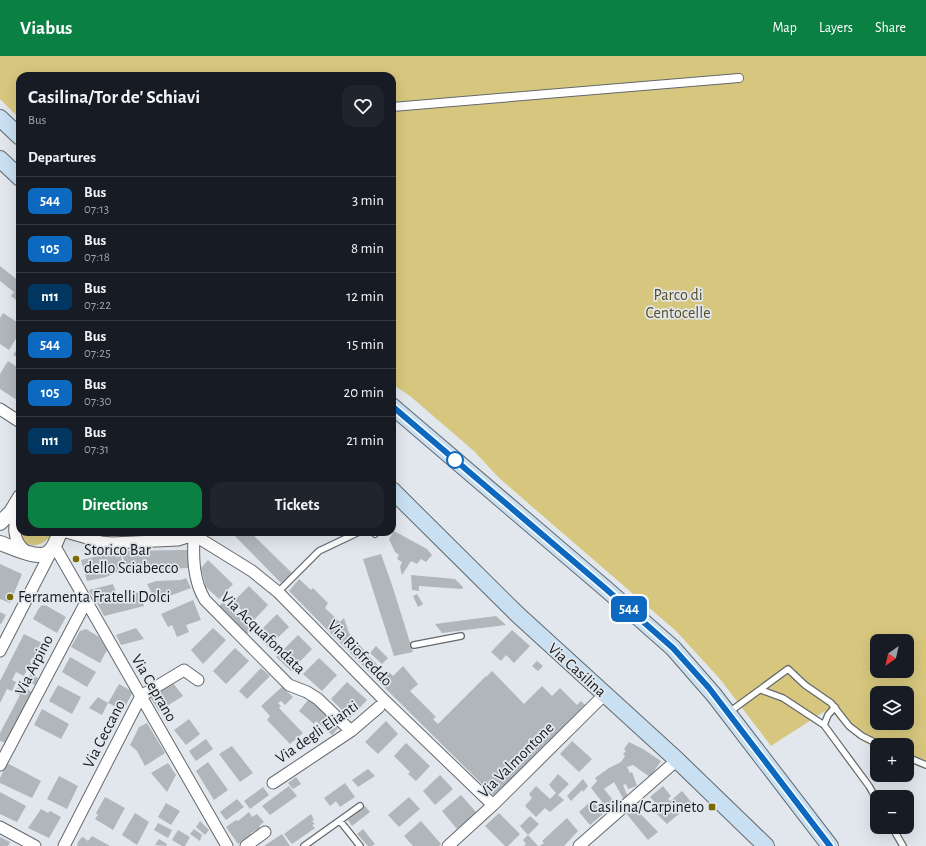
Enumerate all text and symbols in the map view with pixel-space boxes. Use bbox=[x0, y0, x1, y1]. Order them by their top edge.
text: Viabus bbox=[20, 19, 72, 38]
text: Map bbox=[772, 21, 797, 35]
text: Layers bbox=[819, 21, 853, 35]
text: Share bbox=[875, 21, 906, 35]
button: heart bbox=[342, 85, 384, 127]
text: Casilina/Tor de' Schiavi bbox=[28, 88, 200, 107]
text: Bus bbox=[28, 114, 46, 127]
text: Departures bbox=[28, 150, 96, 165]
text: Bus bbox=[84, 185, 106, 200]
text: 3 min bbox=[352, 193, 384, 208]
text: 544 bbox=[40, 194, 60, 208]
text: 07:13 bbox=[84, 203, 109, 216]
text: Bus bbox=[84, 233, 106, 248]
text: 8 min bbox=[351, 241, 384, 256]
text: 105 bbox=[41, 242, 59, 256]
text: 07:18 bbox=[84, 251, 110, 264]
text: Bus bbox=[84, 281, 106, 296]
park label: Parco di Centocelle bbox=[645, 287, 711, 321]
text: 12 min bbox=[346, 289, 384, 304]
text: n11 bbox=[41, 290, 59, 304]
text: 07:22 bbox=[84, 299, 111, 312]
text: Bus bbox=[84, 329, 106, 344]
text: 15 min bbox=[347, 337, 384, 352]
text: 544 bbox=[40, 338, 60, 352]
text: 07:25 bbox=[84, 347, 111, 360]
text: Bus bbox=[84, 377, 106, 392]
text: 20 min bbox=[343, 385, 384, 400]
text: 105 bbox=[41, 386, 59, 400]
text: 07:30 bbox=[84, 395, 111, 408]
text: Bus bbox=[84, 425, 106, 440]
text: 21 min bbox=[346, 433, 384, 448]
text: n11 bbox=[41, 434, 59, 448]
text: 07:31 bbox=[84, 443, 109, 456]
unlabelled marker bbox=[446, 451, 464, 469]
button: Directions bbox=[28, 482, 202, 528]
button: Tickets bbox=[210, 482, 384, 528]
place label: Storico Bar dello Sciabecco bbox=[84, 542, 179, 576]
marker: Storico Bar dello Sciabecco bbox=[71, 554, 81, 564]
place label: Ferramenta Fratelli Dolci bbox=[18, 589, 170, 605]
street label: Via Acquafondata bbox=[218, 589, 308, 677]
marker: Ferramenta Fratelli Dolci bbox=[5, 592, 15, 602]
line badge: 544 bbox=[606, 596, 652, 622]
text: 544 bbox=[619, 602, 639, 616]
street label: Via Riofreddo bbox=[325, 617, 395, 689]
street label: Via Arpino bbox=[12, 632, 56, 698]
north arrow bbox=[870, 634, 914, 678]
map controls bbox=[870, 634, 914, 834]
street label: Via Casilina bbox=[545, 640, 609, 700]
street label: Via Ceprano bbox=[128, 652, 180, 724]
button: layers bbox=[870, 686, 914, 730]
street label: Via Ceccano bbox=[80, 697, 128, 771]
street label: Via degli Elianti bbox=[273, 698, 361, 766]
street label: Via Valmontone bbox=[475, 719, 557, 801]
button: + bbox=[870, 738, 914, 782]
button: − bbox=[870, 790, 914, 834]
place label: Casilina/Carpineto bbox=[589, 799, 704, 815]
marker: Casilina/Carpineto bbox=[707, 802, 717, 812]

